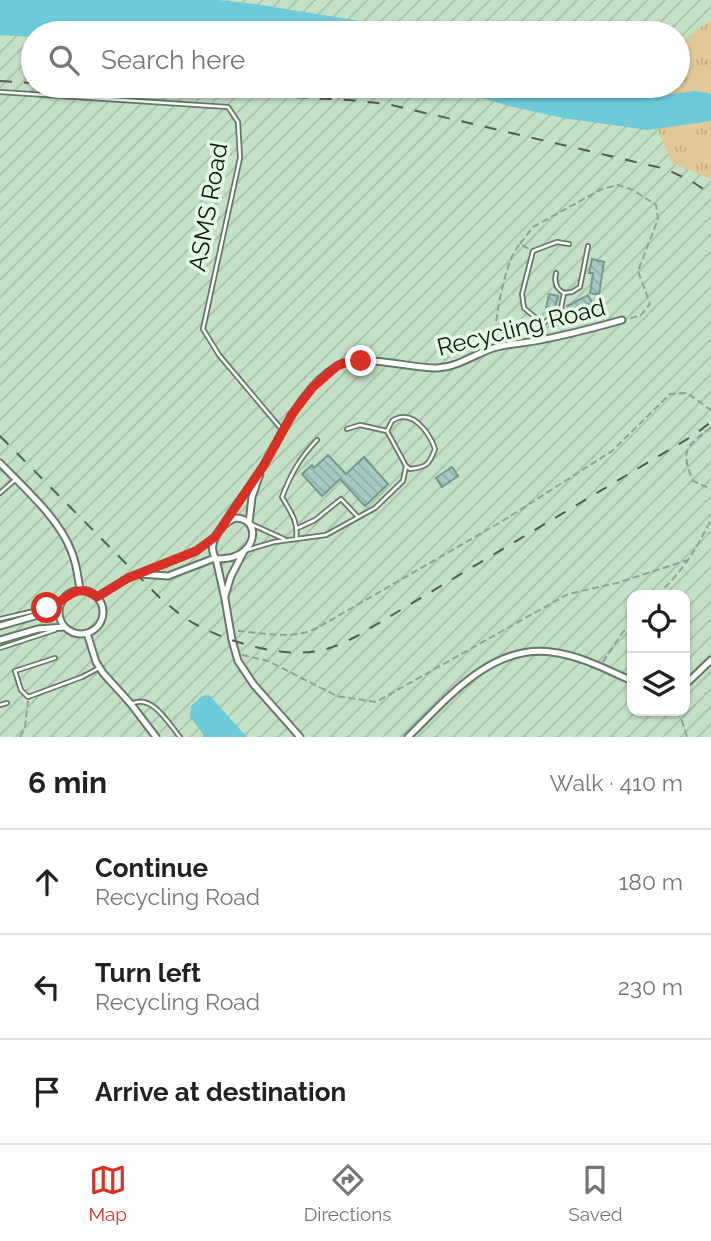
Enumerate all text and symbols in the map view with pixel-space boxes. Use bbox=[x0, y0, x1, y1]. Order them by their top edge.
search box bbox=[21, 21, 690, 98]
icon: search bbox=[45, 41, 83, 79]
text: Search here bbox=[101, 45, 245, 75]
street label: ASMS Road bbox=[182, 141, 234, 273]
street label: Recycling Road bbox=[434, 292, 608, 362]
route end bbox=[345, 345, 376, 376]
map controls bbox=[627, 590, 690, 716]
button: locate bbox=[627, 590, 690, 653]
route start bbox=[31, 592, 62, 623]
button: layers bbox=[627, 653, 690, 716]
text: 6 min bbox=[28, 765, 107, 800]
text: Walk · 410 m bbox=[550, 769, 683, 796]
text: Continue bbox=[95, 853, 208, 883]
icon: ahead bbox=[28, 863, 66, 901]
text: 180 m bbox=[618, 868, 683, 895]
text: Recycling Road bbox=[95, 883, 260, 910]
text: Turn left bbox=[95, 958, 201, 988]
icon: left bbox=[28, 968, 66, 1006]
text: 230 m bbox=[618, 973, 683, 1000]
text: Recycling Road bbox=[95, 988, 260, 1015]
icon: arrive bbox=[28, 1073, 66, 1111]
text: Arrive at destination bbox=[95, 1077, 346, 1107]
tab: Map bbox=[88, 1161, 127, 1225]
tab: Directions bbox=[304, 1161, 392, 1225]
tab: Saved bbox=[568, 1161, 623, 1225]

